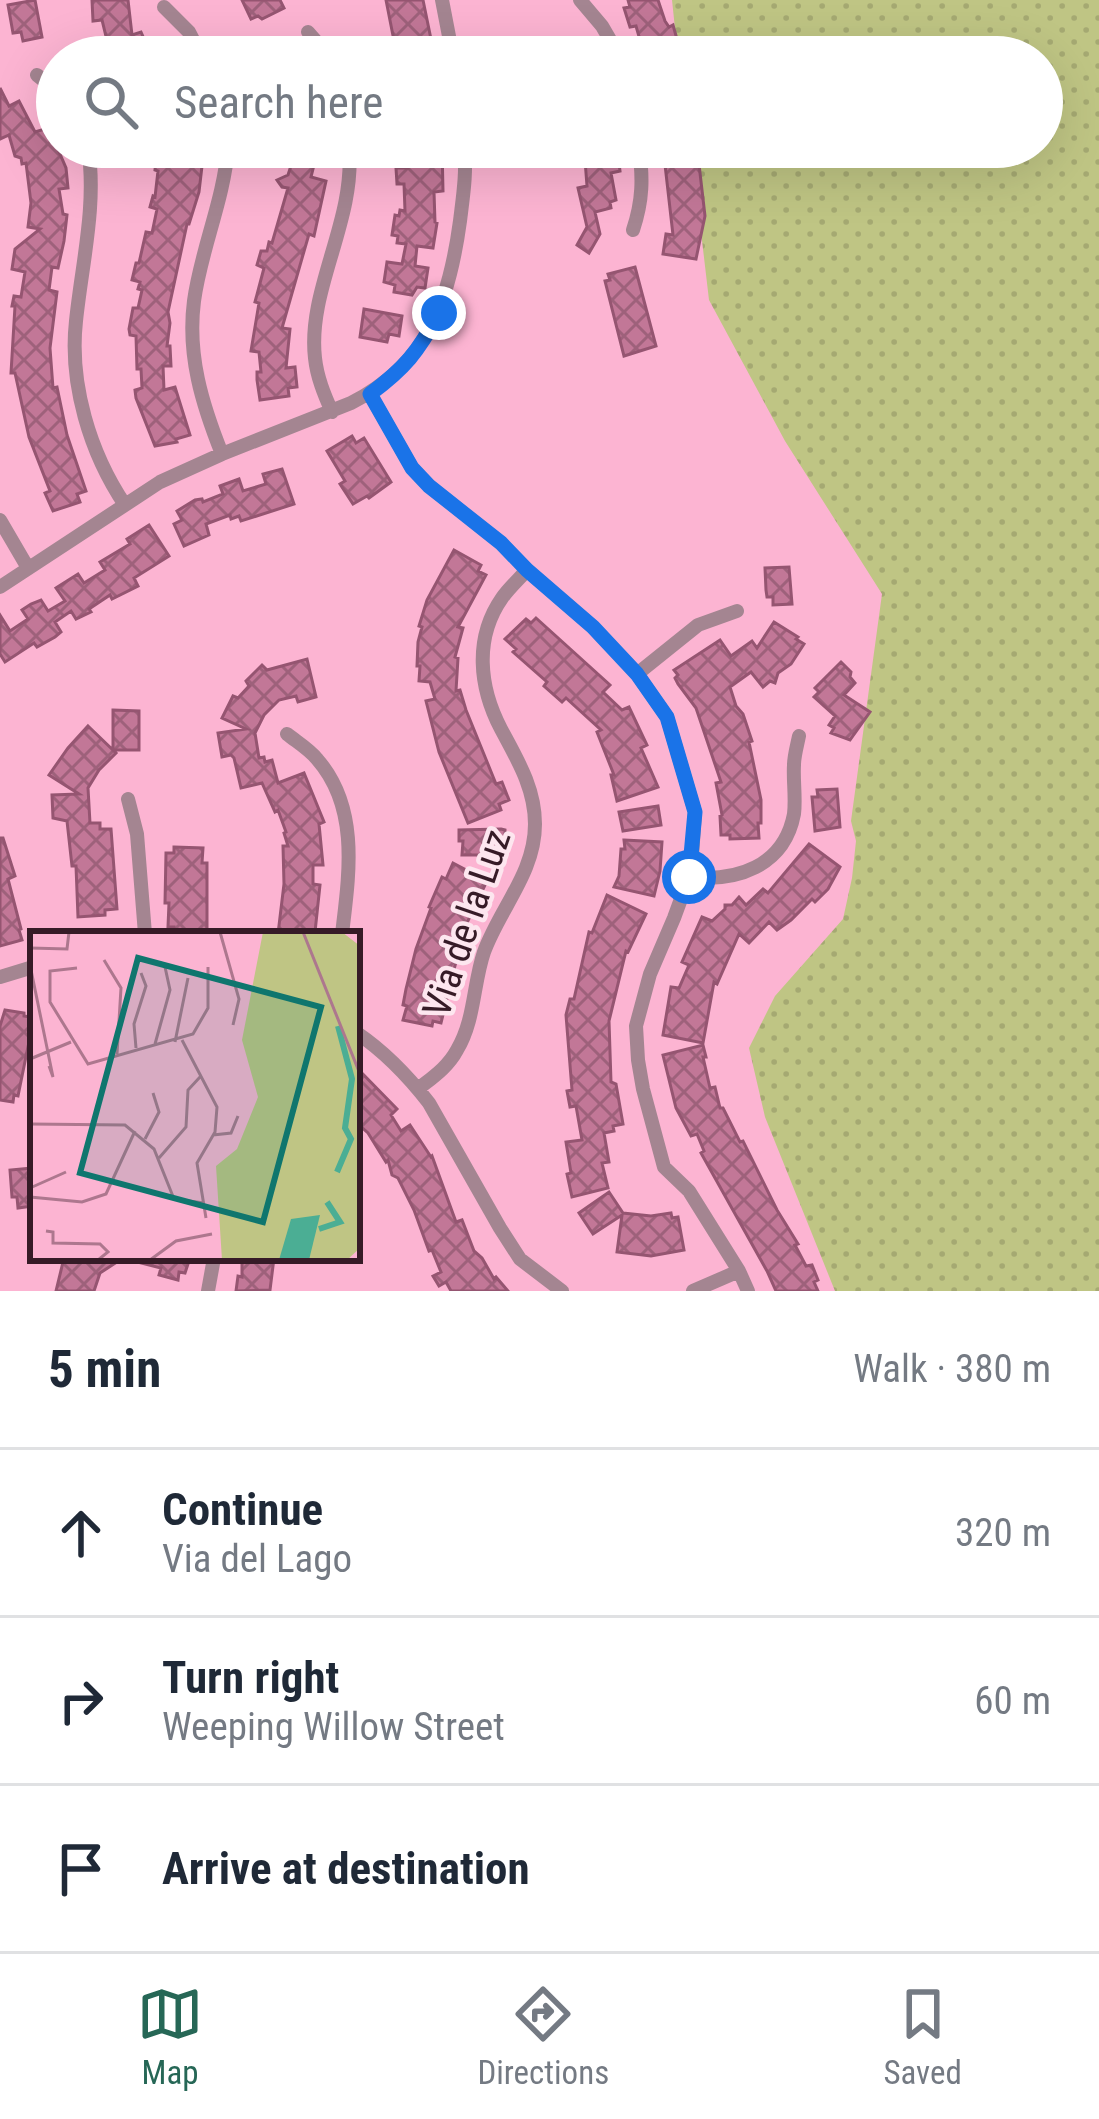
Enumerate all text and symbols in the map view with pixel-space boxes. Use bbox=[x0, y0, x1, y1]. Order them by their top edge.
search box bbox=[36, 36, 1063, 168]
icon: search bbox=[78, 69, 144, 135]
text: Search here bbox=[174, 76, 383, 129]
route end bbox=[412, 286, 466, 340]
street label: Via de la Luz bbox=[413, 824, 520, 1023]
route start bbox=[662, 850, 716, 904]
inset map bbox=[30, 931, 360, 1261]
text: 5 min bbox=[48, 1340, 161, 1399]
text: Walk · 380 m bbox=[853, 1346, 1051, 1392]
text: Continue bbox=[162, 1483, 323, 1536]
icon: ahead bbox=[48, 1500, 114, 1566]
text: 320 m bbox=[955, 1510, 1051, 1556]
text: Via del Lago bbox=[162, 1536, 352, 1582]
text: Turn right bbox=[162, 1651, 339, 1704]
icon: right bbox=[48, 1668, 114, 1734]
text: 60 m bbox=[974, 1678, 1051, 1724]
text: Weeping Willow Street bbox=[162, 1704, 505, 1750]
icon: arrive bbox=[48, 1836, 114, 1902]
text: Arrive at destination bbox=[162, 1842, 530, 1895]
tab: Map bbox=[137, 1981, 203, 2092]
tab: Directions bbox=[477, 1981, 609, 2092]
tab: Saved bbox=[883, 1981, 962, 2092]

